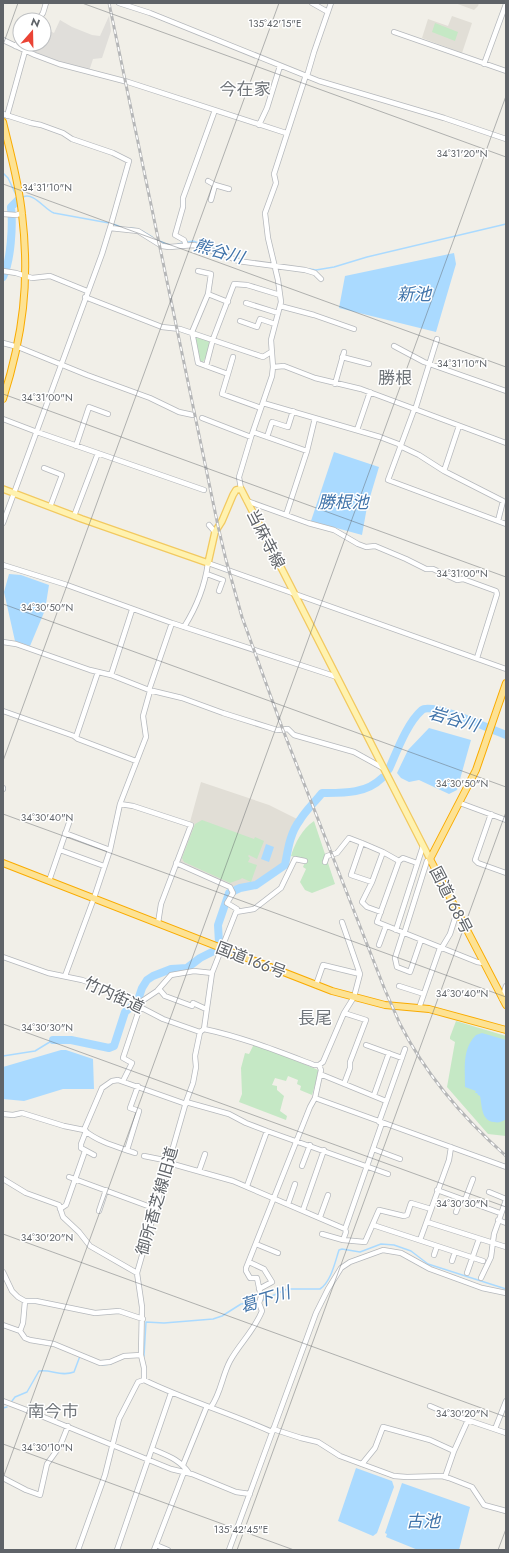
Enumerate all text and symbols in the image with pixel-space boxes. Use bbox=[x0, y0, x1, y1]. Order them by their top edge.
north arrow bbox=[12, 12, 52, 52]
text: N bbox=[29, 14, 42, 32]
text: 135°42'15"E bbox=[248, 16, 302, 31]
district label: 今在家 bbox=[220, 77, 271, 101]
text: 34°31'20"N bbox=[437, 146, 487, 161]
text: 34°31'10"N bbox=[22, 180, 72, 195]
water label: 熊谷川 bbox=[191, 232, 249, 270]
water label: 新池 bbox=[397, 282, 433, 306]
text: 34°31'10"N bbox=[437, 356, 487, 371]
district label: 勝根 bbox=[378, 366, 412, 390]
text: 34°31'00"N bbox=[21, 390, 73, 405]
water label: 勝根池 bbox=[318, 490, 370, 514]
street label: 当麻寺線 bbox=[241, 505, 291, 573]
text: 34°31'00"N bbox=[436, 566, 488, 581]
text: 34°30'50"N bbox=[21, 600, 73, 615]
water label: 岩谷川 bbox=[426, 700, 484, 738]
text: 34°30'50"N bbox=[436, 776, 488, 791]
text: 34°30'40"N bbox=[21, 810, 73, 825]
street label: 国道168号 bbox=[424, 862, 478, 938]
street label: 国道166号 bbox=[213, 936, 289, 984]
street label: 竹内街道 bbox=[80, 971, 148, 1019]
text: 34°30'40"N bbox=[436, 986, 488, 1001]
district label: 長尾 bbox=[298, 1006, 332, 1030]
text: 34°30'30"N bbox=[21, 1020, 73, 1035]
street label: 御所香芝線旧道 bbox=[131, 1144, 183, 1258]
text: 34°30'30"N bbox=[436, 1196, 488, 1211]
text: 34°30'20"N bbox=[21, 1230, 73, 1245]
water label: 葛下川 bbox=[237, 1279, 295, 1318]
district label: 南今市 bbox=[28, 1399, 79, 1423]
text: 34°30'20"N bbox=[436, 1406, 488, 1421]
text: 34°30'10"N bbox=[21, 1440, 73, 1455]
water label: 古池 bbox=[406, 1509, 442, 1533]
text: 135°42'45"E bbox=[214, 1522, 268, 1537]

